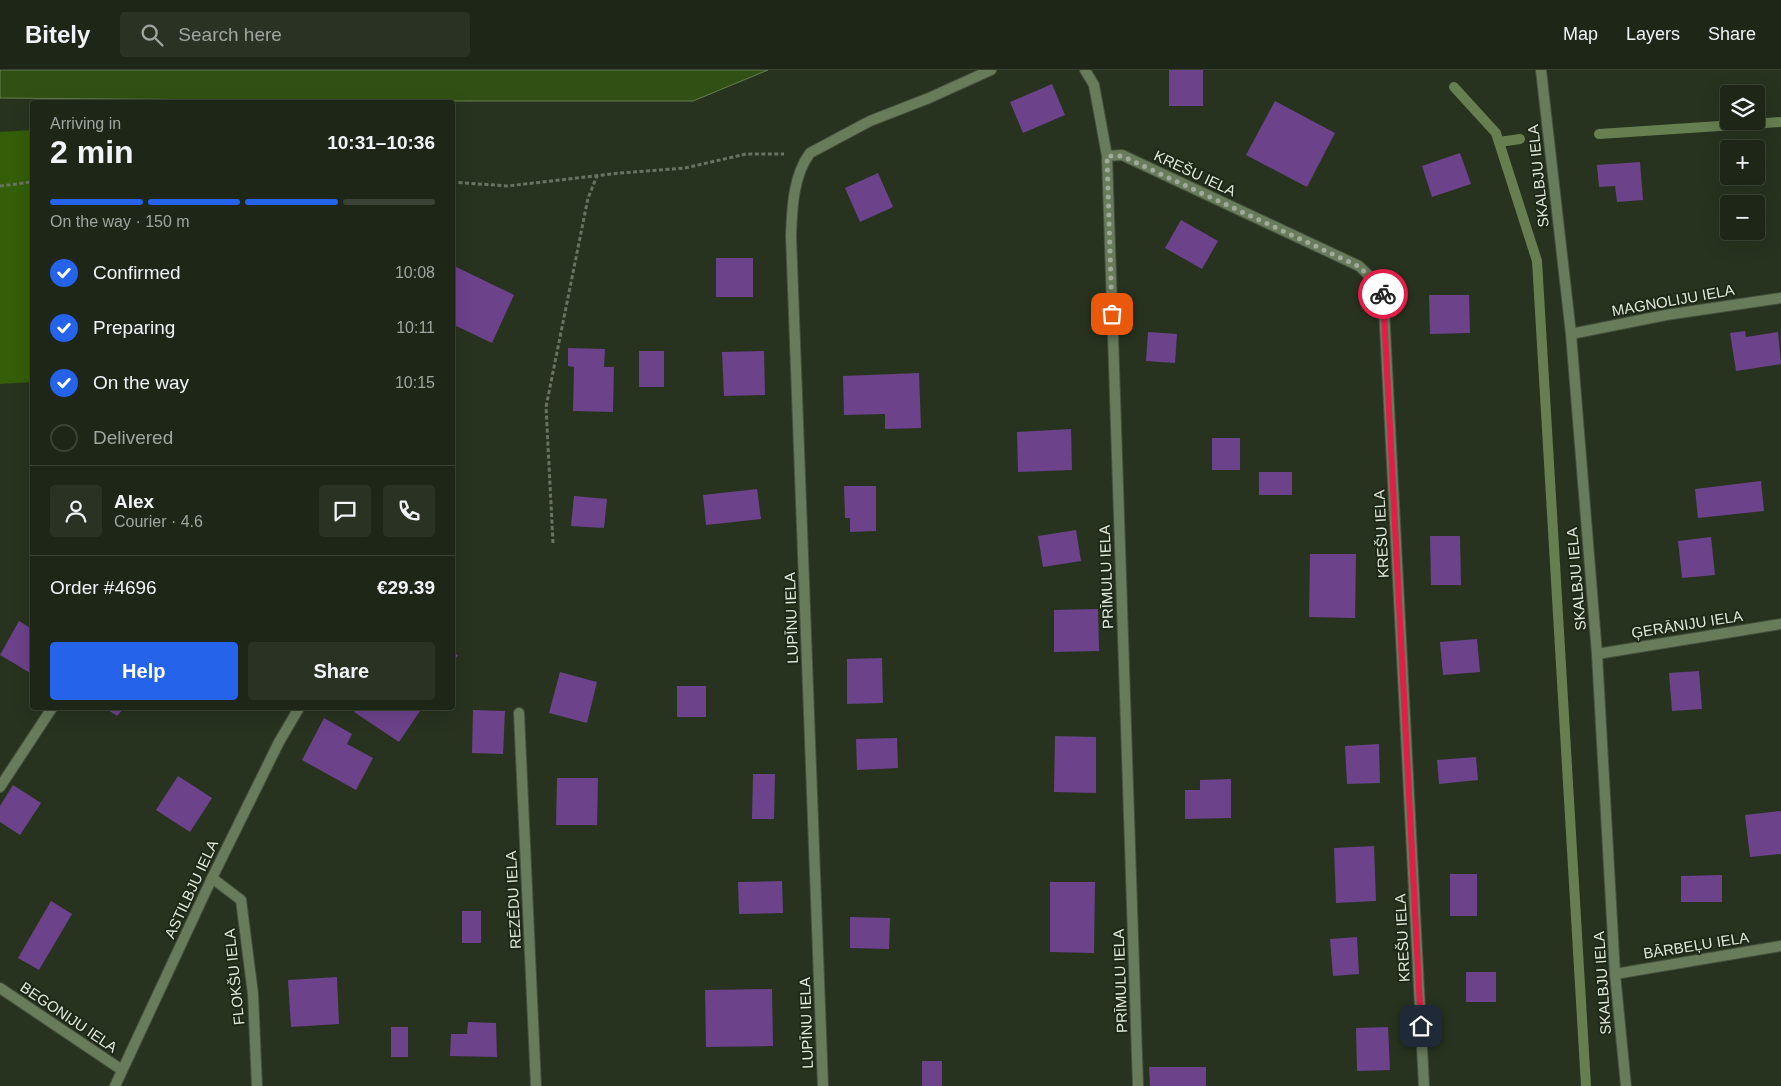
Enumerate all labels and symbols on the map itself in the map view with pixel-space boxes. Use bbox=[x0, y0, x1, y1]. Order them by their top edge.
street label: SKALBJU IELA bbox=[1524, 124, 1552, 228]
street label: KREŠU IELA bbox=[1151, 147, 1239, 199]
courier bbox=[1358, 269, 1408, 319]
street label: MAGNOLIJU IELA bbox=[1610, 281, 1736, 319]
pin bbox=[1091, 293, 1133, 335]
street label: KREŠU IELA bbox=[1370, 489, 1392, 579]
street label: PRĪMULU IELA bbox=[1096, 525, 1116, 629]
street label: SKALBJU IELA bbox=[1563, 527, 1589, 631]
street label: LUPĪNU IELA bbox=[781, 572, 801, 664]
street label: ĢERĀNIJU IELA bbox=[1630, 607, 1744, 641]
street label: ASTILBJU IELA bbox=[161, 837, 221, 941]
street label: REZĒDU IELA bbox=[502, 850, 524, 950]
street label: KREŠU IELA bbox=[1391, 893, 1413, 983]
street label: FLOKŠU IELA bbox=[220, 928, 248, 1026]
street label: BĀRBEĻU IELA bbox=[1642, 928, 1750, 962]
street label: PRĪMULU IELA bbox=[1110, 929, 1130, 1033]
street label: SKALBJU IELA bbox=[1590, 931, 1614, 1035]
street label: LUPĪNU IELA bbox=[796, 977, 816, 1069]
street label: BEGONIJU IELA bbox=[17, 978, 121, 1056]
pin bbox=[1400, 1005, 1442, 1047]

